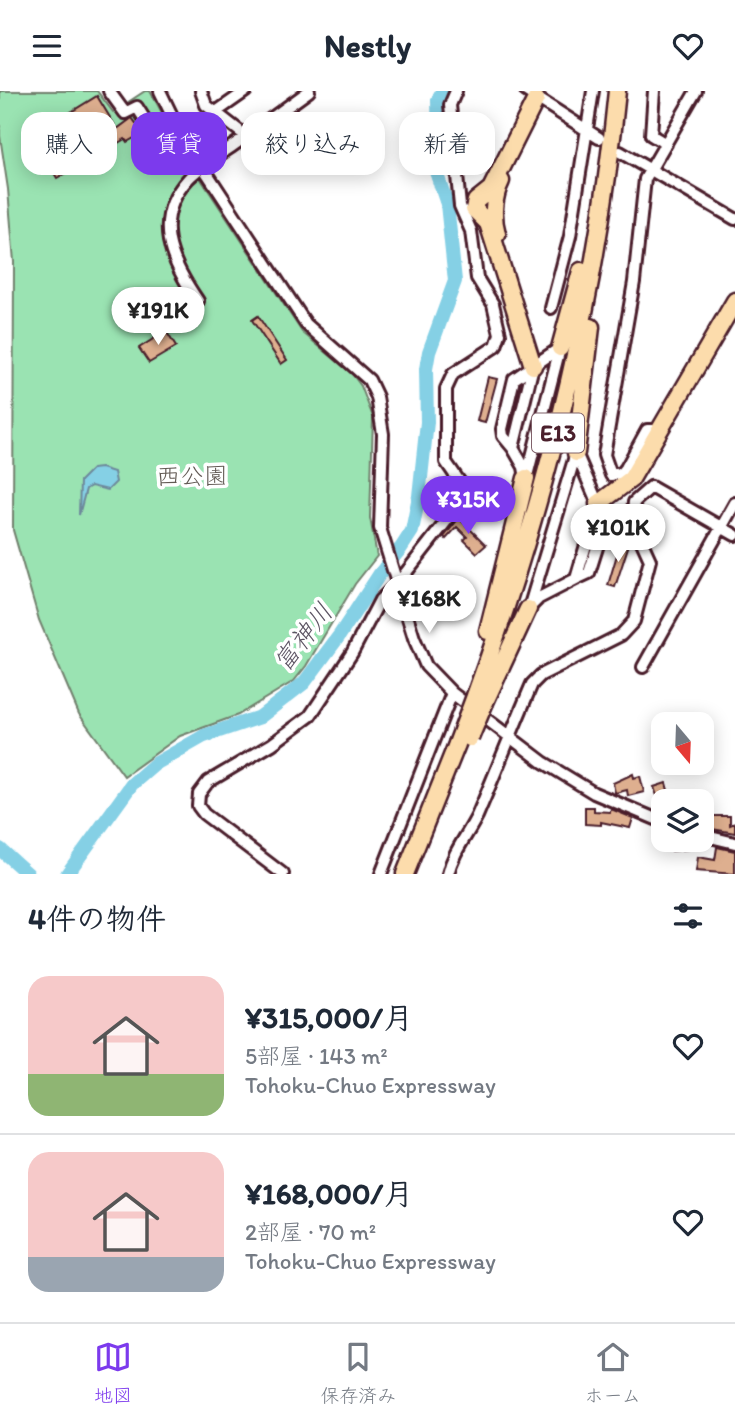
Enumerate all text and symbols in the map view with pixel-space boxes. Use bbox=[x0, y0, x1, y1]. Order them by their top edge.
icon: menu bbox=[28, 27, 66, 65]
text: Nestly bbox=[324, 27, 411, 65]
icon: heart bbox=[669, 27, 707, 65]
chip: 購入 bbox=[21, 112, 117, 175]
chip: 賃貸 bbox=[131, 112, 227, 175]
chip: 絞り込み bbox=[241, 112, 385, 175]
chip: 新着 bbox=[399, 112, 495, 175]
pin: ¥191K bbox=[109, 287, 207, 347]
text: ¥191K bbox=[128, 296, 188, 324]
road number: E13 bbox=[532, 413, 584, 453]
park label: 西公園 bbox=[156, 461, 228, 490]
pin: ¥315K bbox=[419, 477, 517, 536]
text: ¥315K bbox=[437, 485, 499, 513]
pin: ¥101K bbox=[569, 505, 667, 564]
text: ¥101K bbox=[586, 513, 650, 541]
pin: ¥168K bbox=[380, 575, 478, 635]
text: ¥168K bbox=[397, 584, 461, 612]
water label: 富神川 bbox=[266, 596, 340, 678]
north arrow bbox=[651, 712, 714, 775]
map controls bbox=[651, 712, 714, 852]
button: layers bbox=[651, 789, 714, 852]
icon: filters bbox=[669, 897, 707, 935]
text: 4件の物件 bbox=[28, 900, 166, 937]
text: ¥315,000/月 bbox=[245, 999, 413, 1036]
icon: home bbox=[84, 1004, 168, 1088]
icon: heart bbox=[669, 1027, 707, 1065]
text: 5部屋 · 143 m² bbox=[245, 1042, 388, 1070]
text: Tohoku-Chuo Expressway bbox=[245, 1071, 496, 1099]
text: ¥168,000/月 bbox=[245, 1175, 413, 1212]
icon: home bbox=[84, 1180, 168, 1264]
icon: heart bbox=[669, 1203, 707, 1241]
text: 2部屋 · 70 m² bbox=[245, 1218, 376, 1246]
text: Tohoku-Chuo Expressway bbox=[245, 1247, 496, 1275]
tab: 地図 bbox=[94, 1338, 132, 1407]
tab: 保存済み bbox=[320, 1338, 396, 1407]
tab: ホーム bbox=[585, 1338, 641, 1407]

